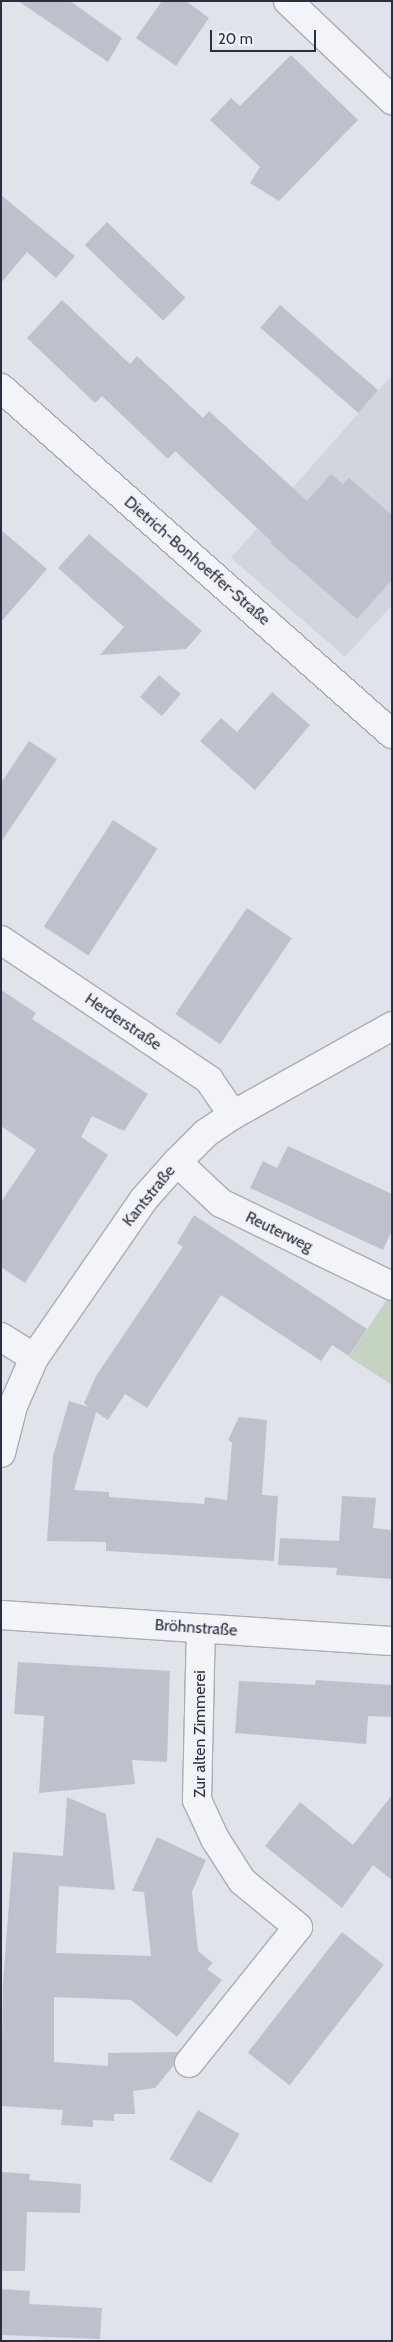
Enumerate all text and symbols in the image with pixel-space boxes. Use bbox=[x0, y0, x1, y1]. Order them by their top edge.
scale bar bbox=[213, 20, 319, 52]
text: 20 m bbox=[218, 30, 253, 48]
street label: Dietrich-Bonhoeffer-Straße bbox=[120, 492, 274, 630]
street label: Herderstraße bbox=[81, 989, 165, 1055]
street label: Kantstraße bbox=[119, 1162, 179, 1230]
street label: Reuterweg bbox=[242, 1208, 316, 1256]
street label: Bröhnstraße bbox=[154, 1616, 238, 1640]
street label: Zur alten Zimmerei bbox=[190, 1670, 210, 1798]

